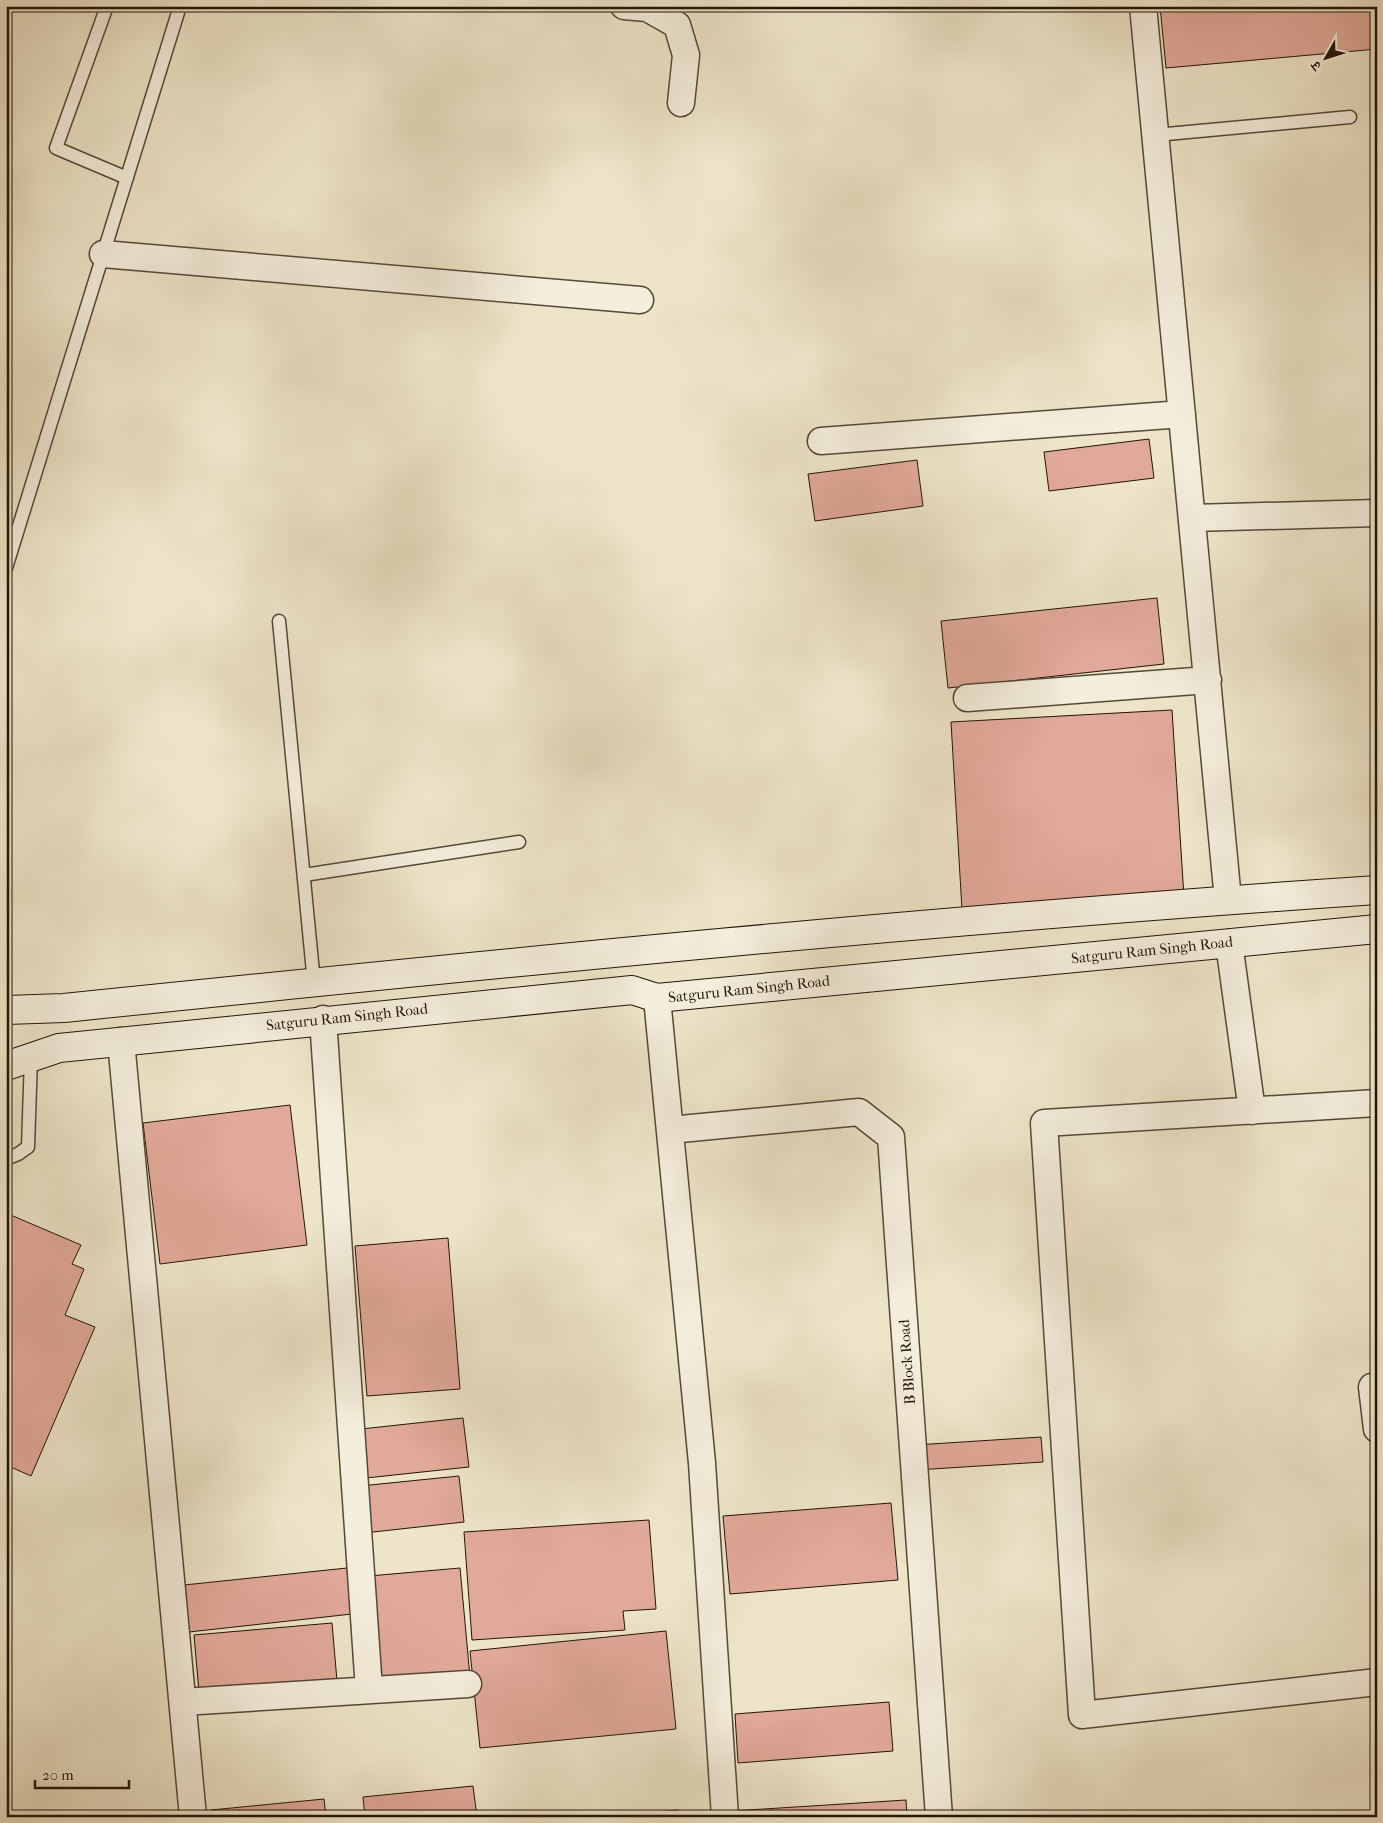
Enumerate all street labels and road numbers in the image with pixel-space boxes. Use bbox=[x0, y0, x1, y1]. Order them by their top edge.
street label: Satguru Ram Singh Road bbox=[1070, 932, 1235, 967]
street label: Satguru Ram Singh Road bbox=[667, 971, 832, 1006]
street label: Satguru Ram Singh Road bbox=[265, 999, 430, 1034]
street label: B Block Road bbox=[895, 1318, 919, 1405]

